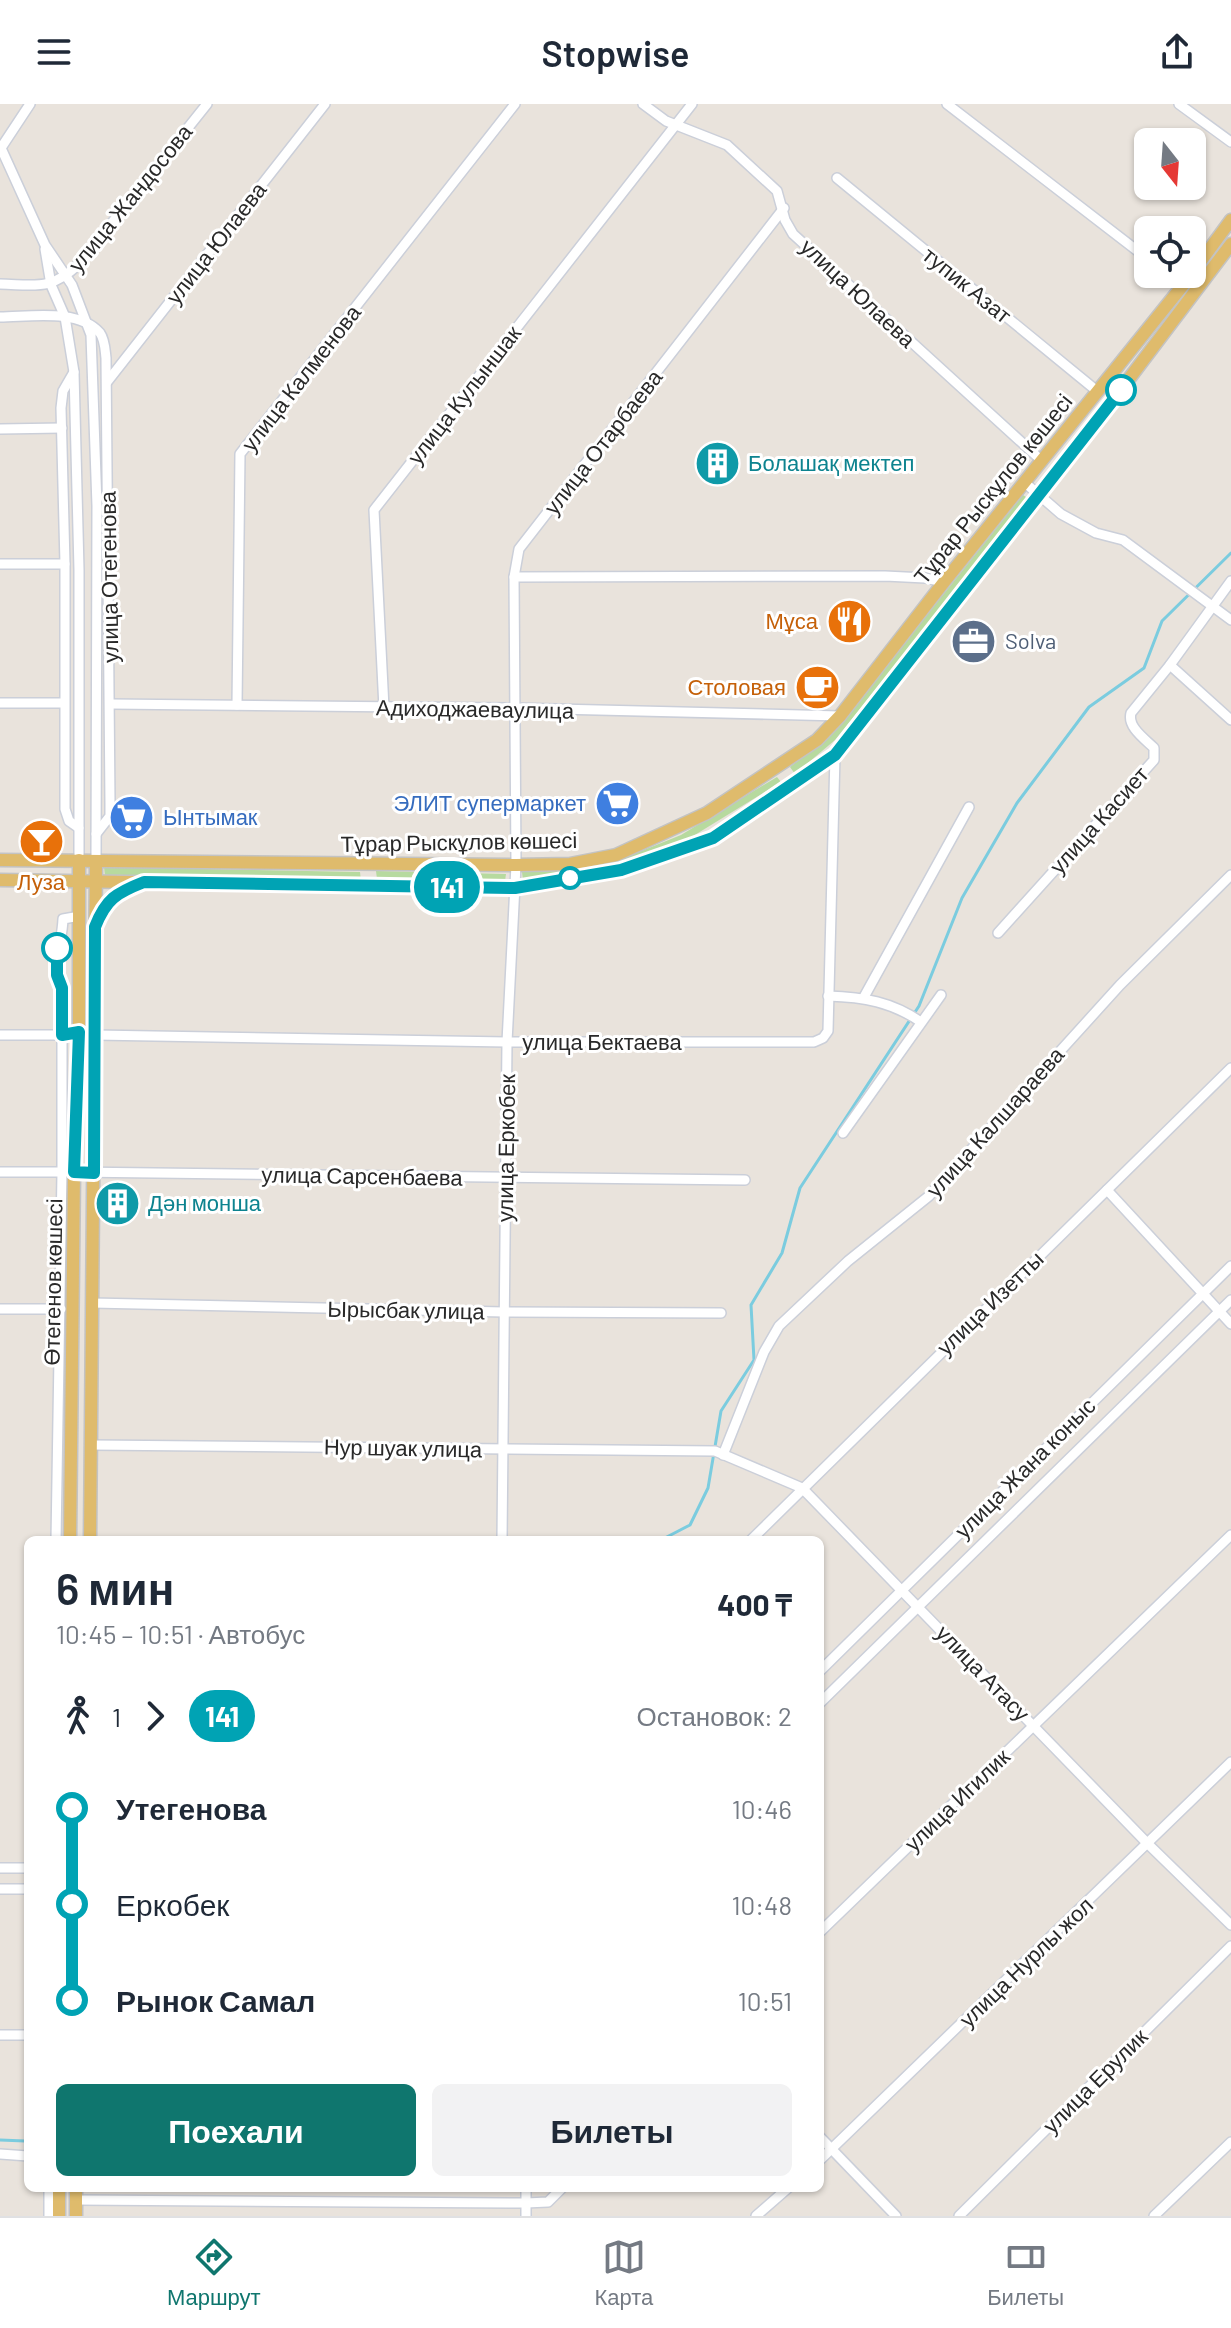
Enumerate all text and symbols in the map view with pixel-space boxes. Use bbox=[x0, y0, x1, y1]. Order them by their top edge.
icon: menu bbox=[32, 30, 76, 74]
icon: share bbox=[1155, 30, 1199, 74]
text: Stopwise bbox=[542, 31, 689, 74]
street label: улица Жандосова bbox=[62, 118, 198, 277]
north arrow bbox=[1134, 128, 1206, 200]
map controls bbox=[1134, 128, 1206, 288]
street label: улица Юлаева bbox=[160, 176, 272, 309]
button: locate bbox=[1134, 216, 1206, 288]
street label: улица Юлаева bbox=[795, 233, 922, 353]
street label: тупик Азат bbox=[918, 241, 1017, 329]
street label: улица Калменова bbox=[235, 299, 367, 456]
street label: улица Кулыншак bbox=[401, 320, 526, 469]
street label: улица Отарбаева bbox=[538, 363, 668, 520]
unlabelled marker bbox=[1106, 375, 1136, 405]
street label: Тұрар Рыскұлов көшесі bbox=[908, 388, 1078, 589]
building icon: Болашақ мектеп bbox=[693, 439, 741, 487]
place label: Болашақ мектеп bbox=[748, 449, 914, 476]
street label: улица Отегенова bbox=[93, 490, 123, 663]
restaurant icon: Мұса bbox=[825, 597, 873, 645]
place label: Мұса bbox=[765, 607, 819, 634]
office icon: Solva bbox=[950, 617, 998, 665]
place label: Solva bbox=[1005, 627, 1056, 653]
cafe icon: Столовая bbox=[793, 663, 841, 711]
place label: Столовая bbox=[688, 673, 786, 699]
street label: Адиходжаеваулица bbox=[376, 693, 575, 724]
street label: улица Касиет bbox=[1043, 761, 1154, 879]
supermarket icon: ЭЛИТ супермаркет bbox=[593, 779, 641, 827]
place label: ЭЛИТ супермаркет bbox=[393, 789, 586, 816]
supermarket icon: Ынтымак bbox=[108, 793, 156, 841]
place label: Ынтымак bbox=[163, 803, 258, 829]
bar icon: Луза bbox=[17, 817, 65, 865]
street label: Тұрар Рыскұлов көшесі bbox=[340, 826, 578, 857]
line badge: 141 bbox=[401, 861, 493, 913]
unlabelled marker bbox=[559, 867, 581, 889]
place label: Луза bbox=[17, 868, 66, 895]
text: 141 bbox=[430, 870, 464, 904]
unlabelled marker bbox=[42, 933, 72, 963]
street label: улица Бектаева bbox=[522, 1028, 682, 1055]
street label: улица Калшараева bbox=[920, 1040, 1070, 1202]
street label: улица Еркобек bbox=[491, 1073, 520, 1222]
street label: улица Сарсенбаева bbox=[261, 1160, 464, 1191]
building icon: Дән монша bbox=[93, 1179, 141, 1227]
place label: Дән монша bbox=[148, 1189, 262, 1216]
street label: Өтегенов көшесі bbox=[38, 1198, 66, 1366]
street label: улица Изетты bbox=[931, 1245, 1049, 1360]
street label: Ырысбак улица bbox=[327, 1295, 486, 1324]
street label: улица Жана коныс bbox=[949, 1392, 1100, 1543]
street label: Нур шуак улица bbox=[324, 1433, 483, 1462]
text: 6 мин bbox=[56, 1561, 174, 1614]
text: 400 ₸ bbox=[717, 1586, 792, 1622]
text: 10:45 – 10:51 · Автобус bbox=[56, 1618, 305, 1649]
street label: улица Атасу bbox=[931, 1619, 1036, 1726]
icon: walk bbox=[56, 1694, 100, 1738]
icon: forward bbox=[133, 1694, 177, 1738]
text: 141 bbox=[205, 1699, 239, 1733]
text: Остановок: 2 bbox=[637, 1700, 792, 1731]
text: 1 bbox=[112, 1701, 121, 1732]
street label: улица Игилик bbox=[898, 1743, 1015, 1857]
text: Утегенова bbox=[116, 1790, 266, 1826]
text: 10:46 bbox=[732, 1793, 792, 1824]
text: Еркобек bbox=[116, 1886, 230, 1922]
text: 10:48 bbox=[732, 1889, 792, 1920]
street label: улица Нурлы жол bbox=[953, 1891, 1098, 2032]
text: Рынок Самал bbox=[116, 1982, 315, 2018]
text: 10:51 bbox=[738, 1985, 792, 2016]
street label: улица Ерулик bbox=[1037, 2022, 1153, 2139]
button: Поехали bbox=[56, 2084, 416, 2176]
button: Билеты bbox=[432, 2084, 792, 2176]
tab: Маршрут bbox=[167, 2235, 261, 2311]
tab: Карта bbox=[594, 2235, 653, 2311]
tab: Билеты bbox=[987, 2235, 1064, 2311]

